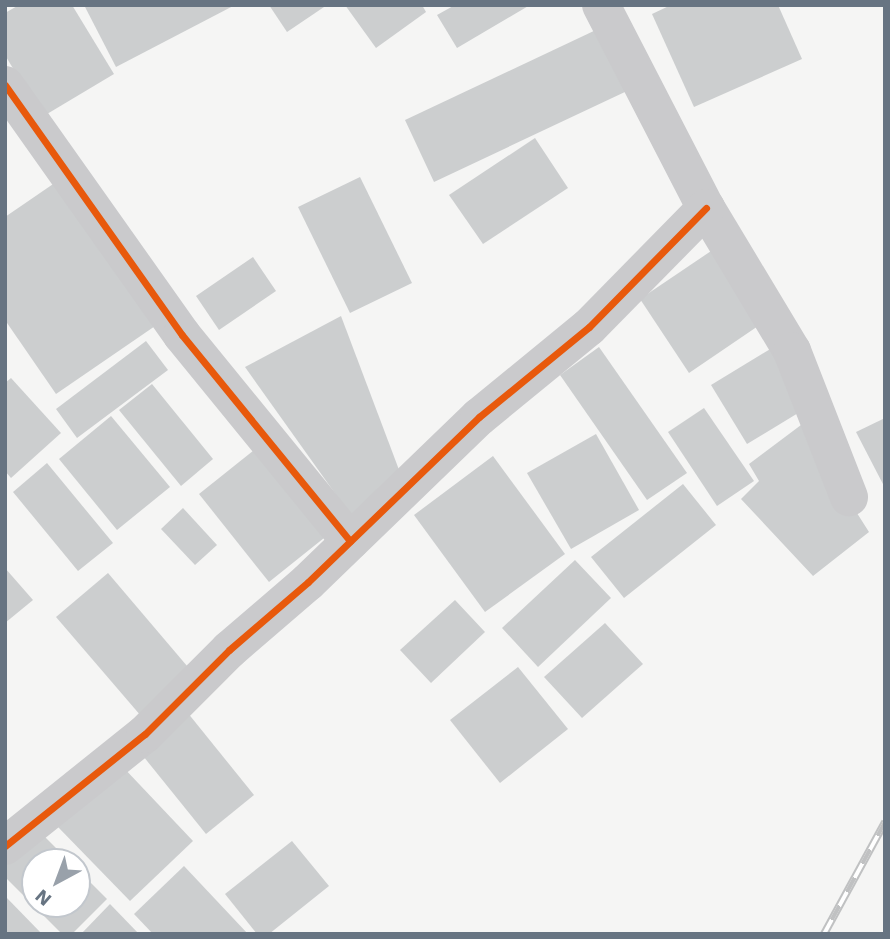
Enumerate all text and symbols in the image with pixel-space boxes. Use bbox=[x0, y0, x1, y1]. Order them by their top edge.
north arrow bbox=[21, 848, 91, 918]
text: N bbox=[30, 884, 56, 911]

